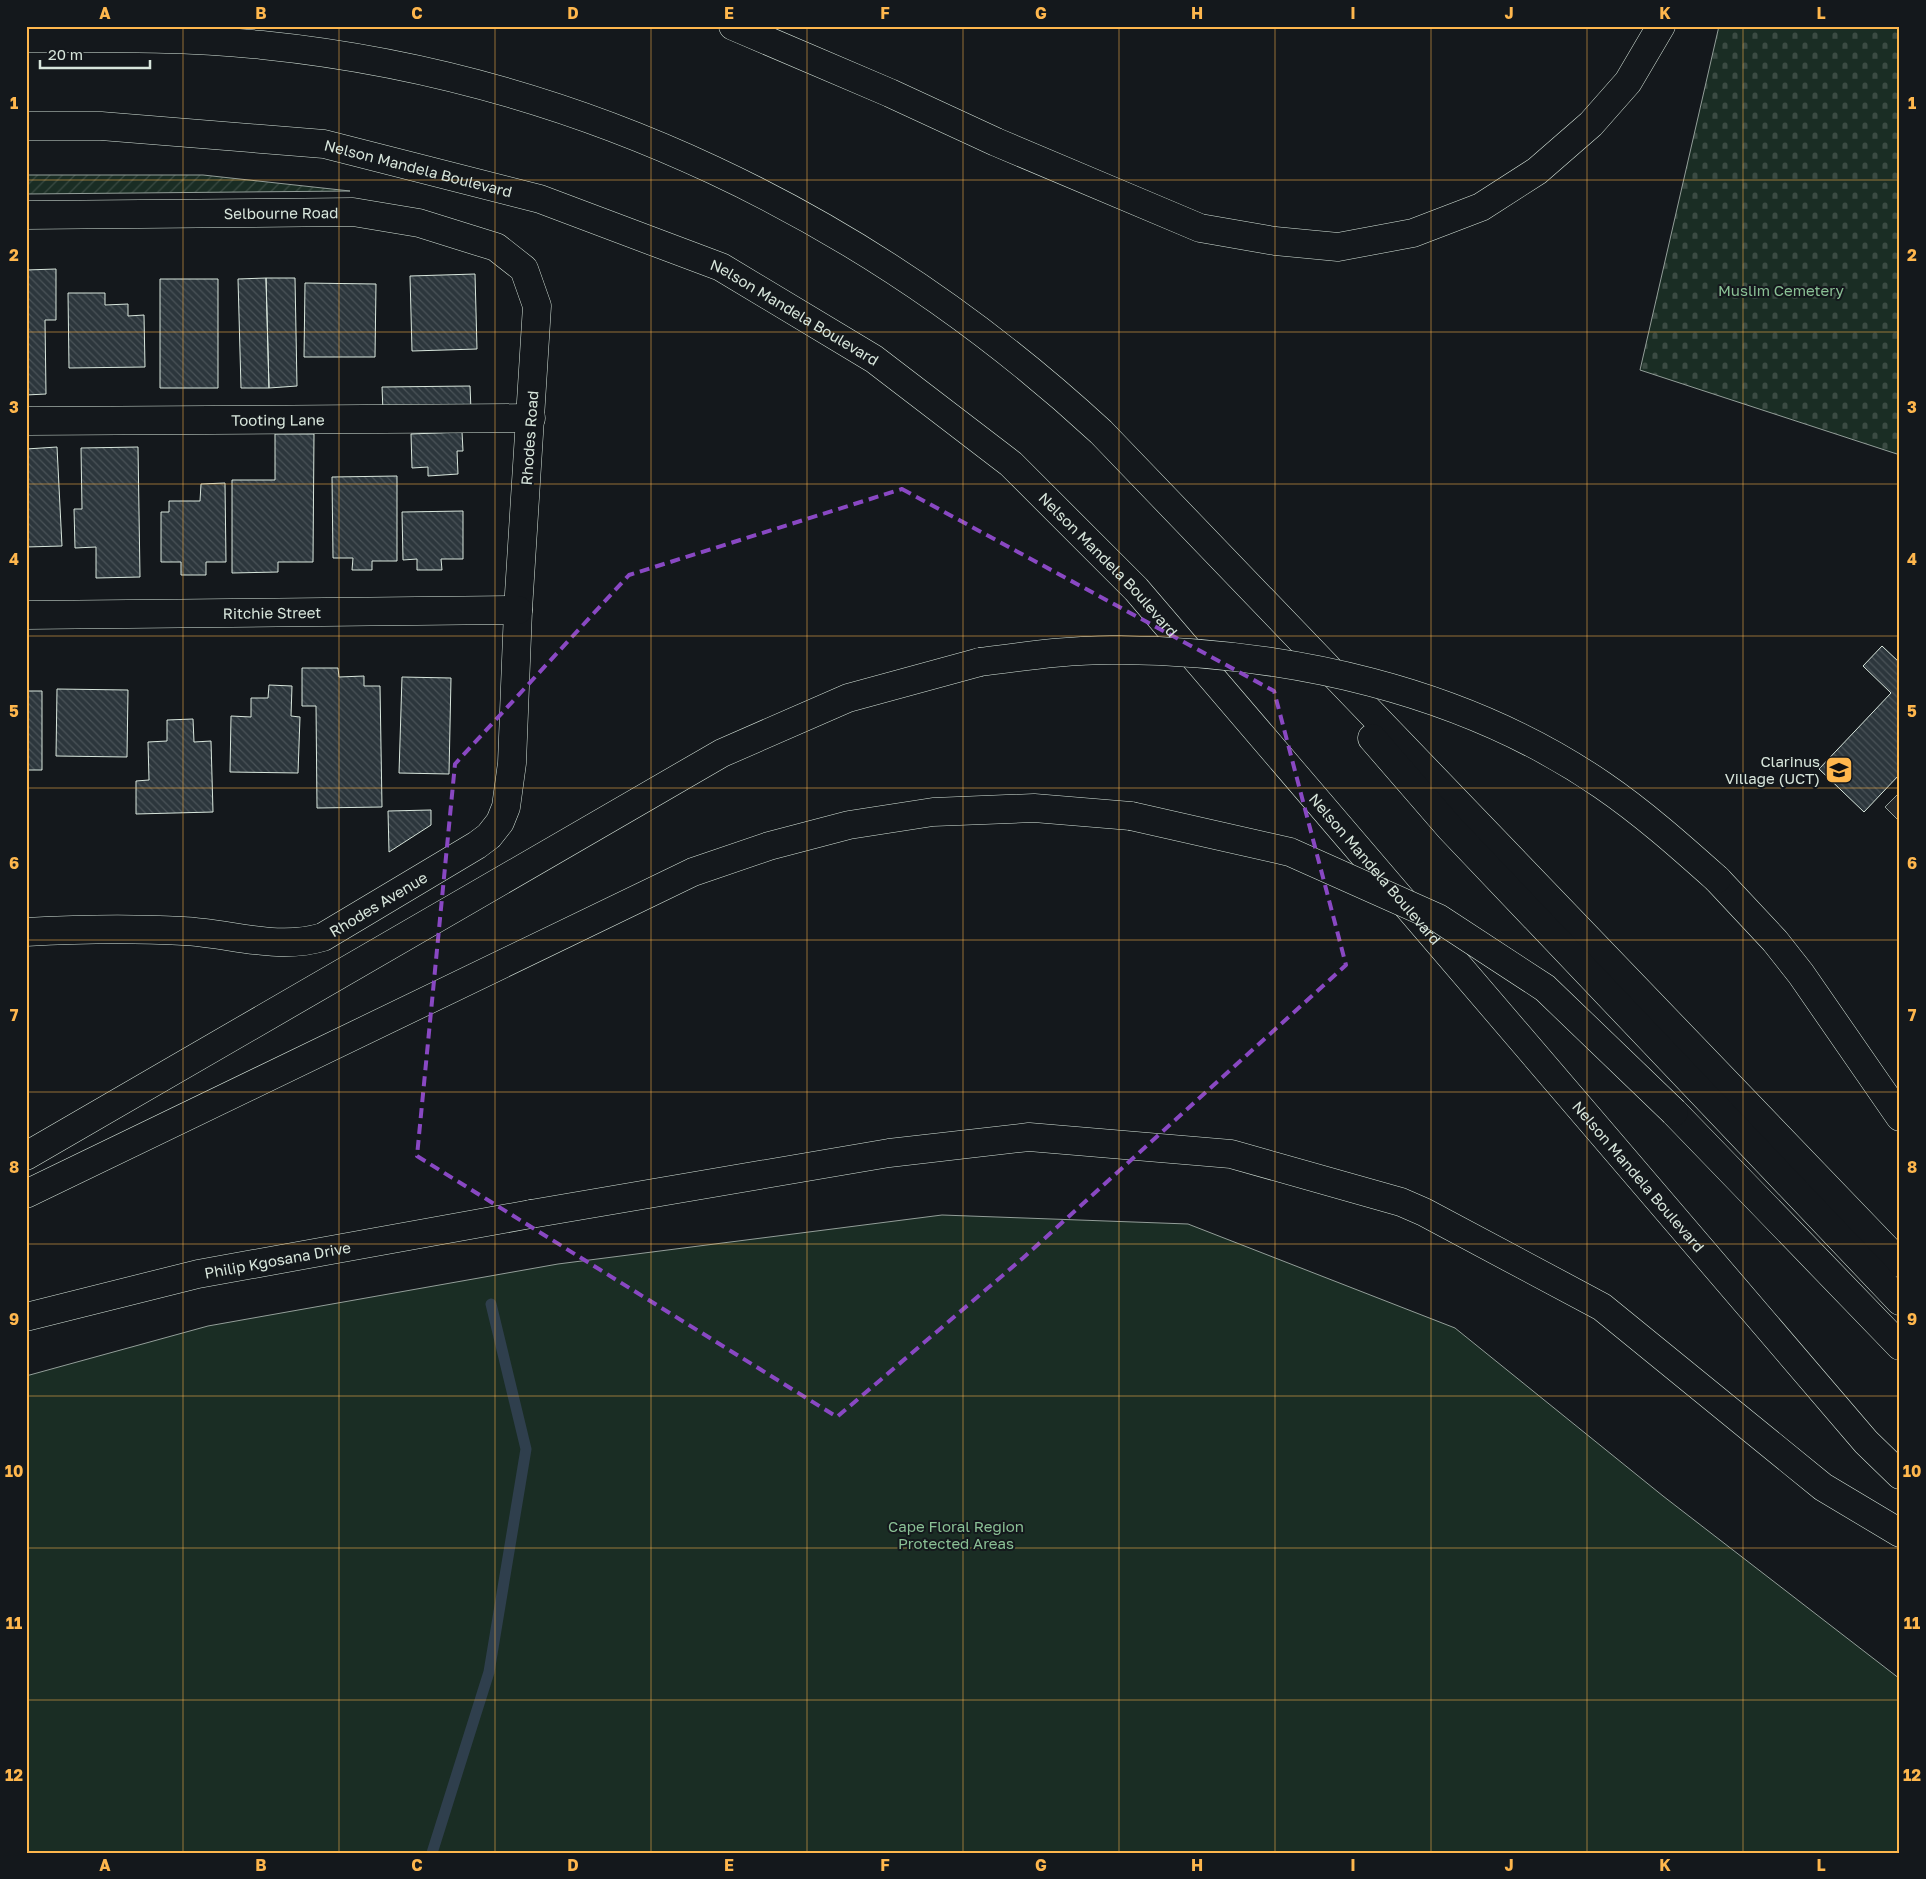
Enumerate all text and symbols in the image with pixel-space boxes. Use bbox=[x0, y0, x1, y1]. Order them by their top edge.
text: A bbox=[99, 3, 111, 23]
text: B bbox=[255, 3, 267, 23]
text: C bbox=[411, 3, 423, 23]
text: D bbox=[567, 3, 579, 23]
text: E bbox=[724, 3, 734, 23]
text: F bbox=[880, 3, 890, 23]
text: G bbox=[1035, 3, 1047, 23]
text: H bbox=[1191, 3, 1203, 23]
text: I bbox=[1350, 3, 1356, 23]
text: J bbox=[1504, 3, 1514, 23]
text: K bbox=[1659, 3, 1671, 23]
text: L bbox=[1816, 3, 1826, 23]
scale bar bbox=[40, 38, 150, 70]
text: 20 m bbox=[48, 45, 83, 63]
text: 1 bbox=[10, 93, 18, 113]
text: 1 bbox=[1908, 93, 1916, 113]
street label: Nelson Mandela Boulevard bbox=[322, 135, 514, 201]
street label: Selbourne Road bbox=[224, 203, 338, 222]
text: 2 bbox=[9, 245, 19, 265]
text: 2 bbox=[1907, 245, 1917, 265]
street label: Nelson Mandela Boulevard bbox=[708, 255, 882, 369]
park label: Muslim Cemetery bbox=[1718, 281, 1845, 299]
street label: Rhodes Road bbox=[517, 390, 541, 486]
text: 3 bbox=[9, 397, 19, 417]
text: 3 bbox=[1907, 397, 1917, 417]
street label: Tooting Lane bbox=[231, 410, 325, 429]
street label: Nelson Mandela Boulevard bbox=[1035, 488, 1182, 640]
text: 4 bbox=[9, 549, 19, 569]
text: 4 bbox=[1907, 549, 1917, 569]
street label: Ritchie Street bbox=[223, 603, 321, 622]
text: 5 bbox=[9, 701, 19, 721]
text: 5 bbox=[1907, 701, 1917, 721]
place label: Clarinus Village (UCT) bbox=[1725, 752, 1820, 787]
school or university icon: Clarinus Village (UCT) bbox=[1824, 755, 1854, 785]
street label: Nelson Mandela Boulevard bbox=[1306, 789, 1445, 948]
text: 6 bbox=[9, 853, 19, 873]
text: 6 bbox=[1907, 853, 1917, 873]
street label: Rhodes Avenue bbox=[326, 868, 430, 940]
text: 7 bbox=[10, 1005, 19, 1025]
text: 7 bbox=[1908, 1005, 1917, 1025]
street label: Nelson Mandela Boulevard bbox=[1569, 1097, 1708, 1256]
text: 8 bbox=[9, 1157, 19, 1177]
text: 8 bbox=[1907, 1157, 1917, 1177]
street label: Philip Kgosana Drive bbox=[203, 1238, 352, 1282]
text: 9 bbox=[9, 1309, 19, 1329]
text: 9 bbox=[1907, 1309, 1917, 1329]
text: 10 bbox=[5, 1461, 23, 1481]
text: 10 bbox=[1903, 1461, 1921, 1481]
park label: Cape Floral Region Protected Areas bbox=[888, 1517, 1024, 1552]
text: 11 bbox=[6, 1613, 22, 1633]
text: 11 bbox=[1904, 1613, 1920, 1633]
text: 12 bbox=[5, 1765, 23, 1785]
text: 12 bbox=[1903, 1765, 1921, 1785]
text: A bbox=[99, 1855, 111, 1875]
text: B bbox=[255, 1855, 267, 1875]
text: C bbox=[411, 1855, 423, 1875]
text: D bbox=[567, 1855, 579, 1875]
text: E bbox=[724, 1855, 734, 1875]
text: F bbox=[880, 1855, 890, 1875]
text: G bbox=[1035, 1855, 1047, 1875]
text: H bbox=[1191, 1855, 1203, 1875]
text: I bbox=[1350, 1855, 1356, 1875]
text: J bbox=[1504, 1855, 1514, 1875]
text: K bbox=[1659, 1855, 1671, 1875]
text: L bbox=[1816, 1855, 1826, 1875]

